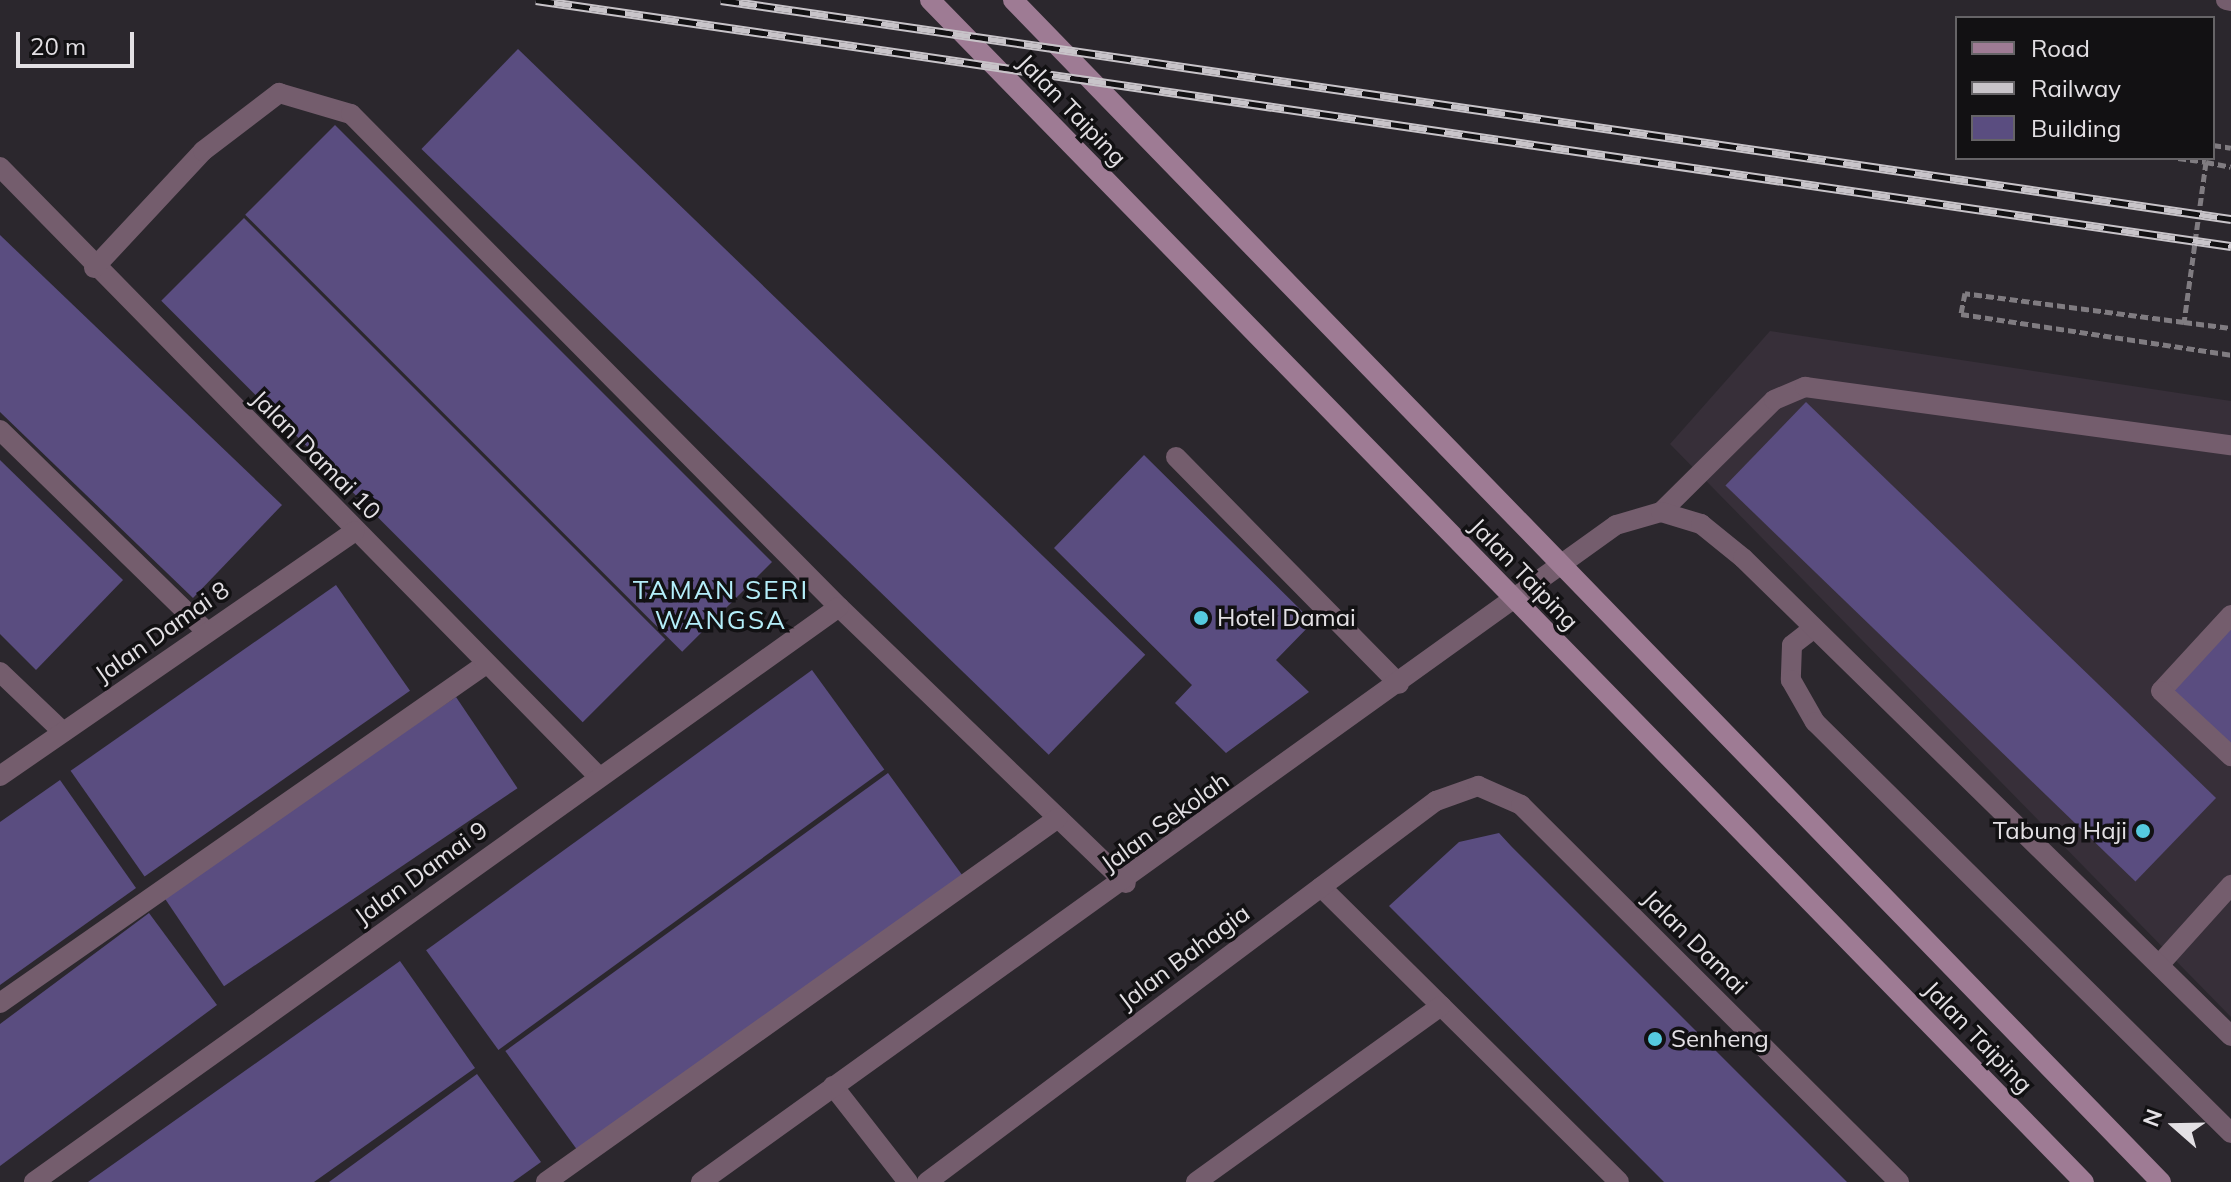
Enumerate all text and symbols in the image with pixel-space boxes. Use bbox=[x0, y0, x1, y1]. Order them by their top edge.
scale bar bbox=[20, 16, 138, 66]
legend bbox=[1955, 16, 2215, 160]
text: 20 m bbox=[30, 31, 86, 61]
text: Road bbox=[2031, 33, 2090, 63]
street label: Jalan Taiping bbox=[1012, 48, 1132, 172]
text: Railway bbox=[2031, 73, 2121, 103]
text: Building bbox=[2031, 113, 2121, 143]
street label: Jalan Damai 10 bbox=[245, 384, 387, 526]
street label: Jalan Taiping bbox=[1464, 512, 1584, 636]
district label: TAMAN SERI WANGSA bbox=[633, 574, 809, 636]
street label: Jalan Damai 8 bbox=[89, 575, 235, 689]
place label: Hotel Damai bbox=[1217, 604, 1356, 632]
marker: Hotel Damai bbox=[1192, 609, 1210, 627]
street label: Jalan Sekolah bbox=[1096, 766, 1234, 878]
street label: Jalan Damai 9 bbox=[349, 815, 493, 931]
place label: Tabung Haji bbox=[1993, 817, 2127, 845]
marker: Tabung Haji bbox=[2134, 822, 2152, 840]
street label: Jalan Damai bbox=[1637, 884, 1753, 1000]
street label: Jalan Bahagia bbox=[1113, 898, 1255, 1016]
street label: Jalan Taiping bbox=[1918, 975, 2038, 1099]
place label: Senheng bbox=[1671, 1025, 1769, 1053]
marker: Senheng bbox=[1646, 1030, 1664, 1048]
north arrow bbox=[2135, 1086, 2215, 1166]
text: N bbox=[2136, 1105, 2168, 1130]

